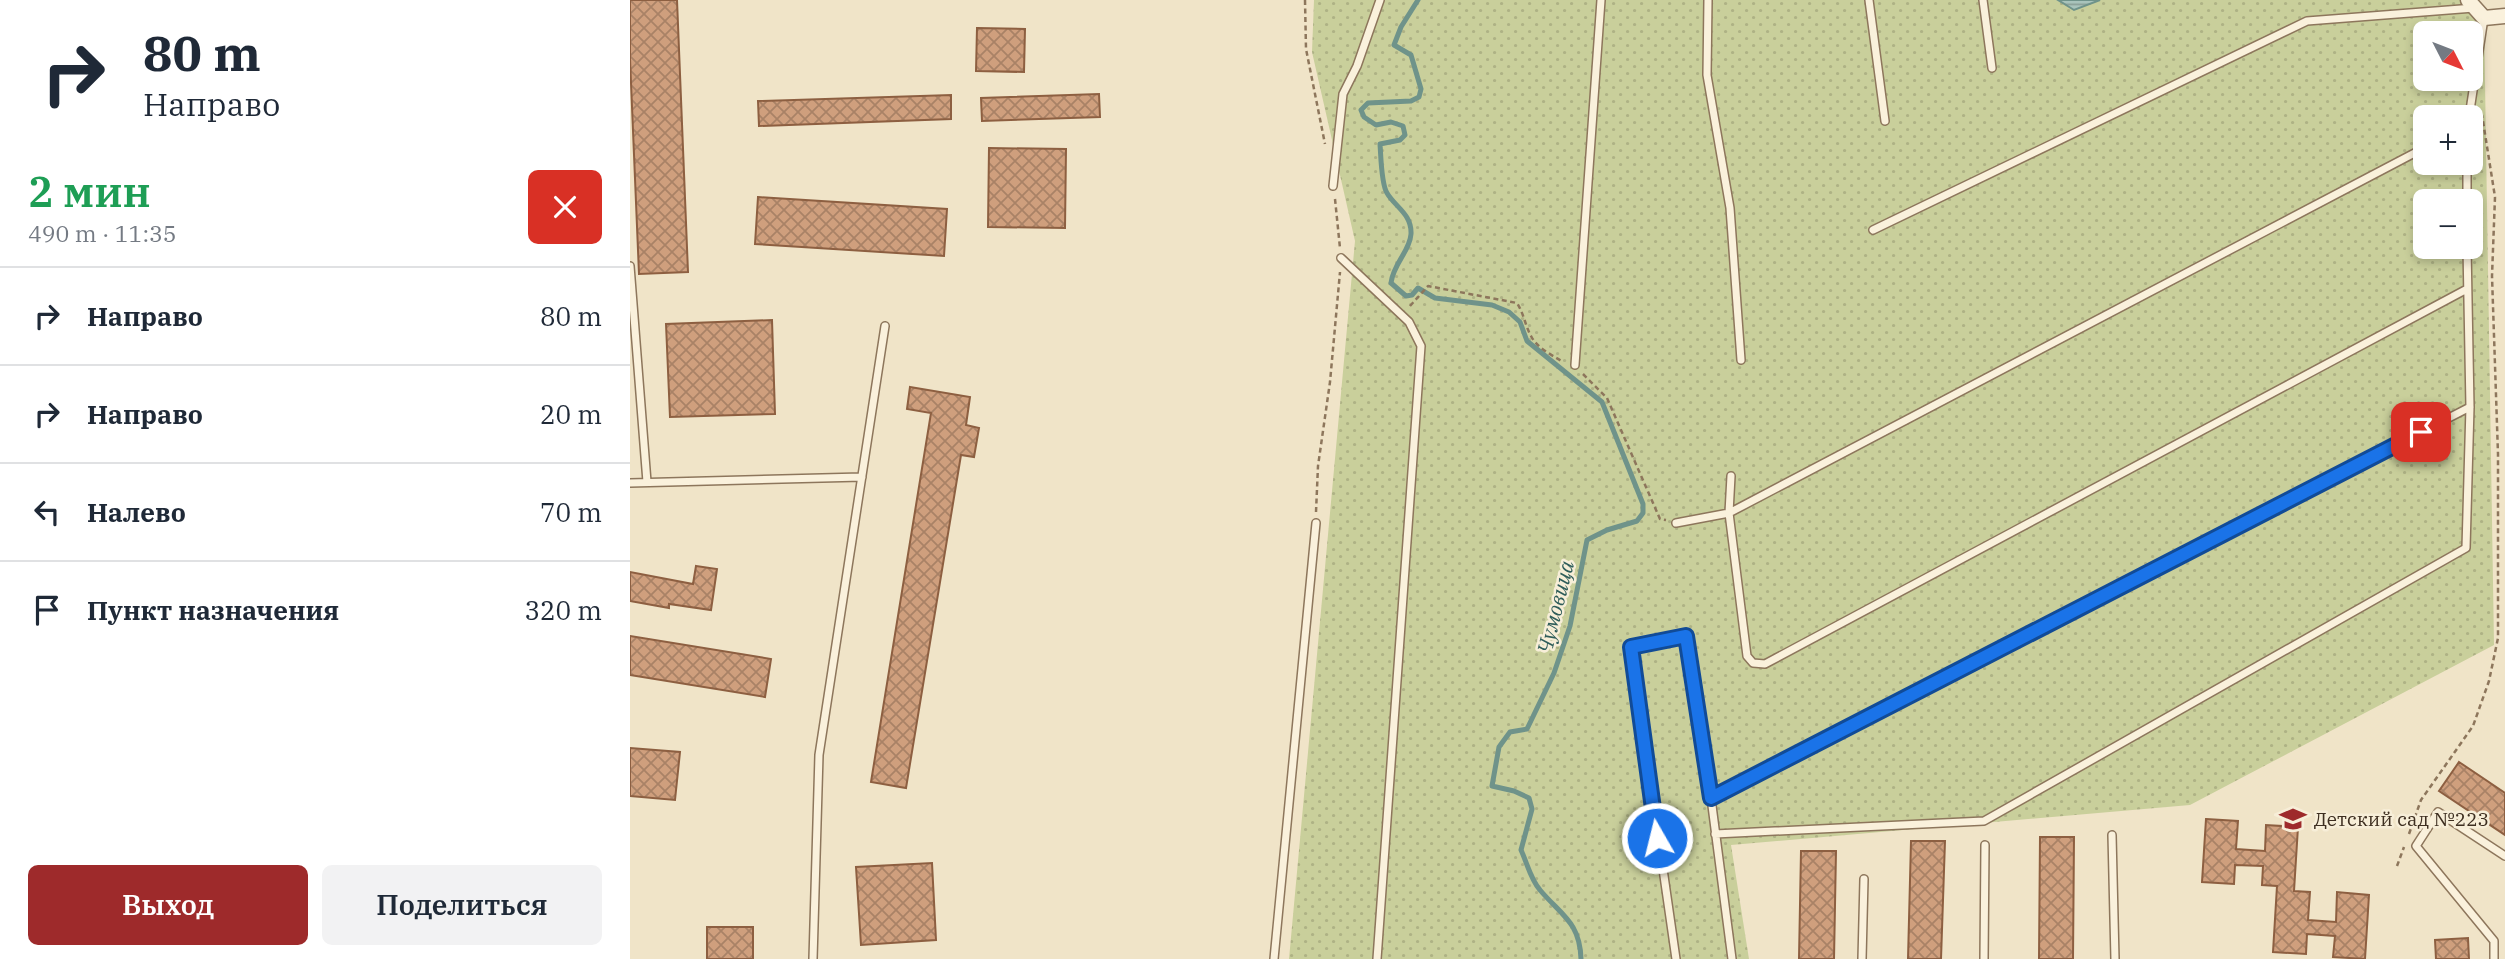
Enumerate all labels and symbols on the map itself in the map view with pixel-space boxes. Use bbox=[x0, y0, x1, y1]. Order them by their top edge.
north arrow bbox=[2413, 21, 2483, 91]
pin bbox=[2391, 402, 2451, 462]
water label: Чумовица bbox=[1530, 557, 1580, 656]
position arrow bbox=[1620, 801, 1694, 875]
school or university icon: Детский сад №223 bbox=[2278, 804, 2308, 834]
place label: Детский сад №223 bbox=[2314, 807, 2489, 831]

